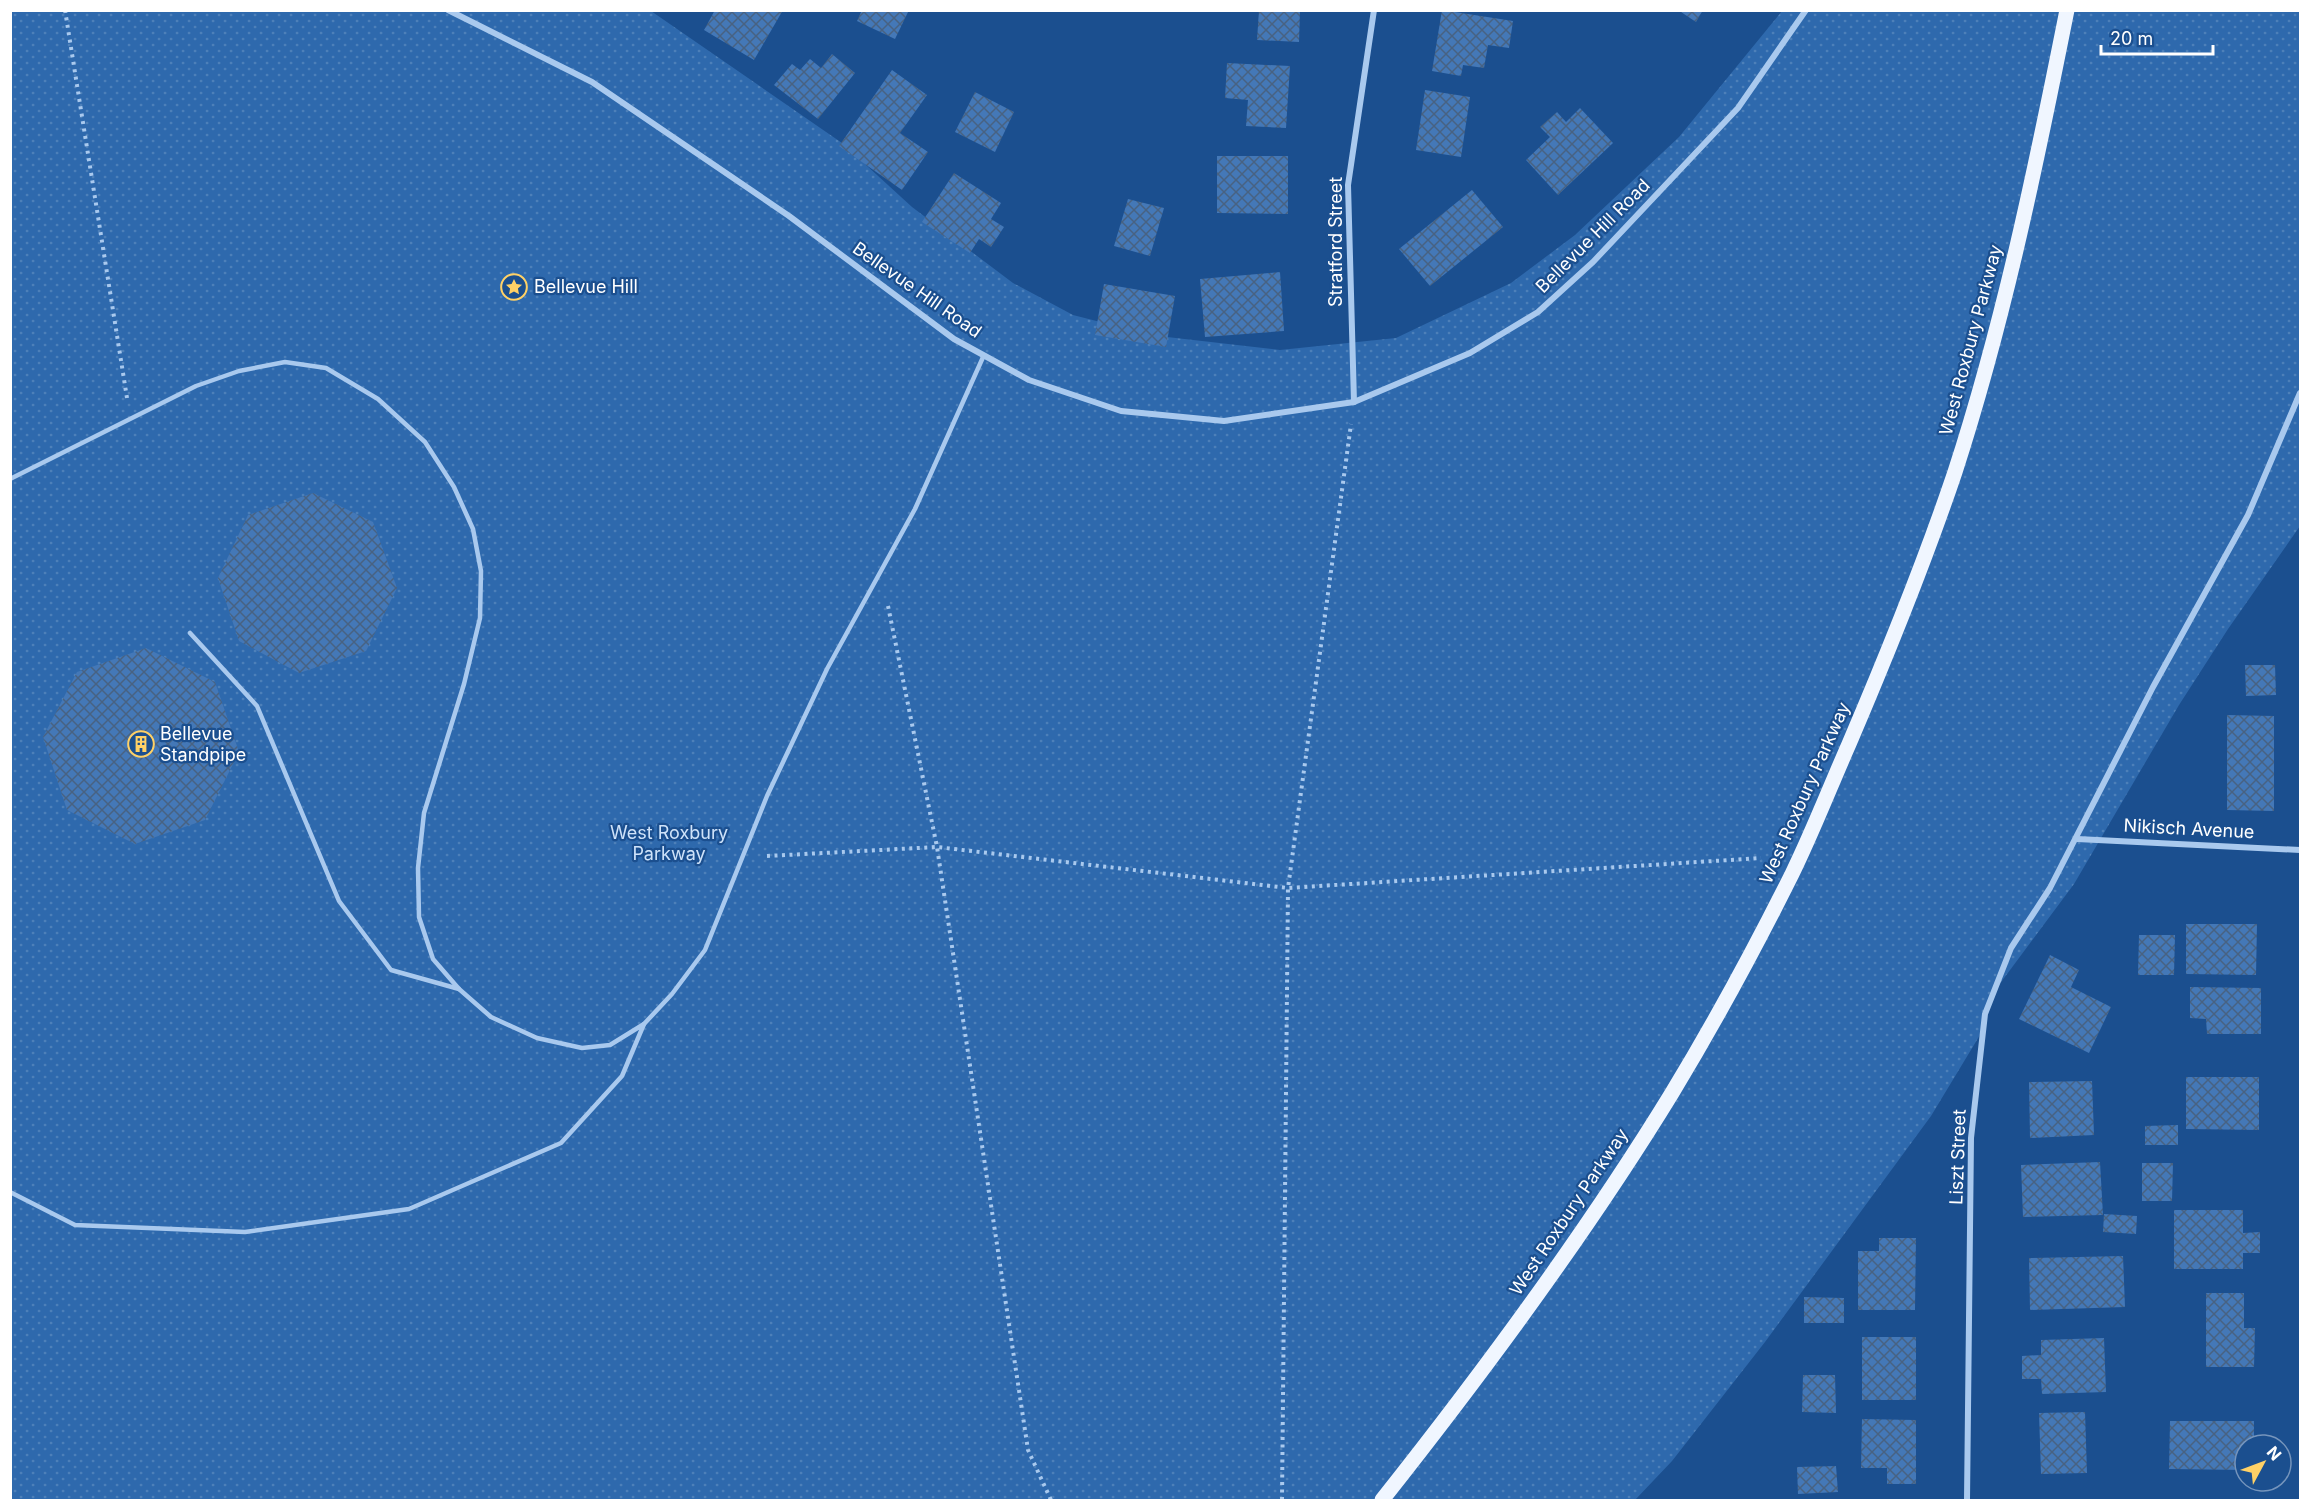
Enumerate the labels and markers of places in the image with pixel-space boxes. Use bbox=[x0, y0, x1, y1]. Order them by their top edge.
place icon: Bellevue Hill bbox=[499, 272, 529, 302]
place label: Bellevue Hill bbox=[534, 276, 638, 297]
place label: Bellevue Standpipe bbox=[160, 723, 246, 765]
building icon: Bellevue Standpipe bbox=[126, 729, 156, 759]

